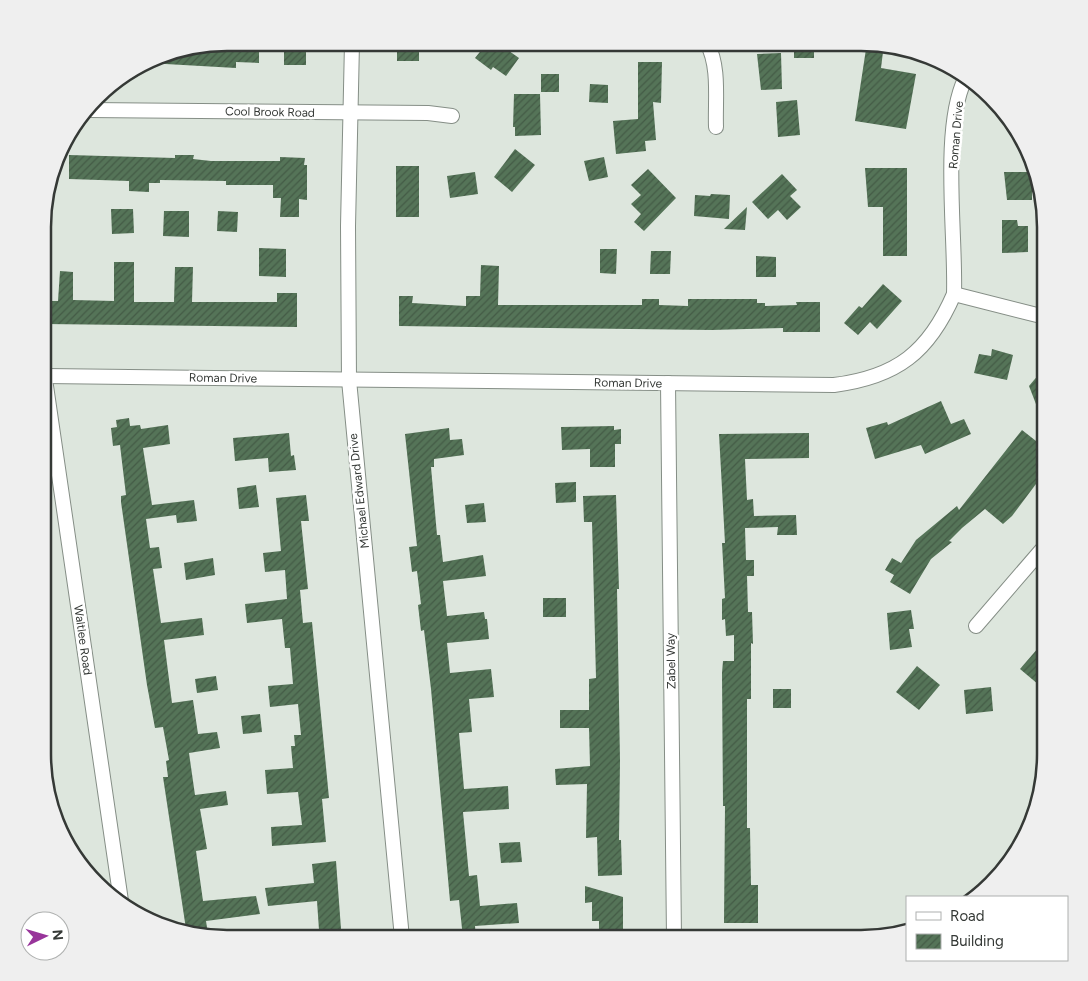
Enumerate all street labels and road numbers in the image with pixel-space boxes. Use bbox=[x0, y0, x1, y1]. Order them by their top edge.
street label: Roman Drive bbox=[946, 100, 966, 170]
street label: Cool Brook Road bbox=[225, 104, 315, 120]
street label: Roman Drive bbox=[189, 370, 258, 386]
street label: Roman Drive bbox=[594, 375, 663, 391]
street label: Michael Edward Drive bbox=[346, 432, 372, 549]
street label: Waltlee Road bbox=[71, 604, 95, 676]
street label: Zabel Way bbox=[663, 632, 678, 689]

